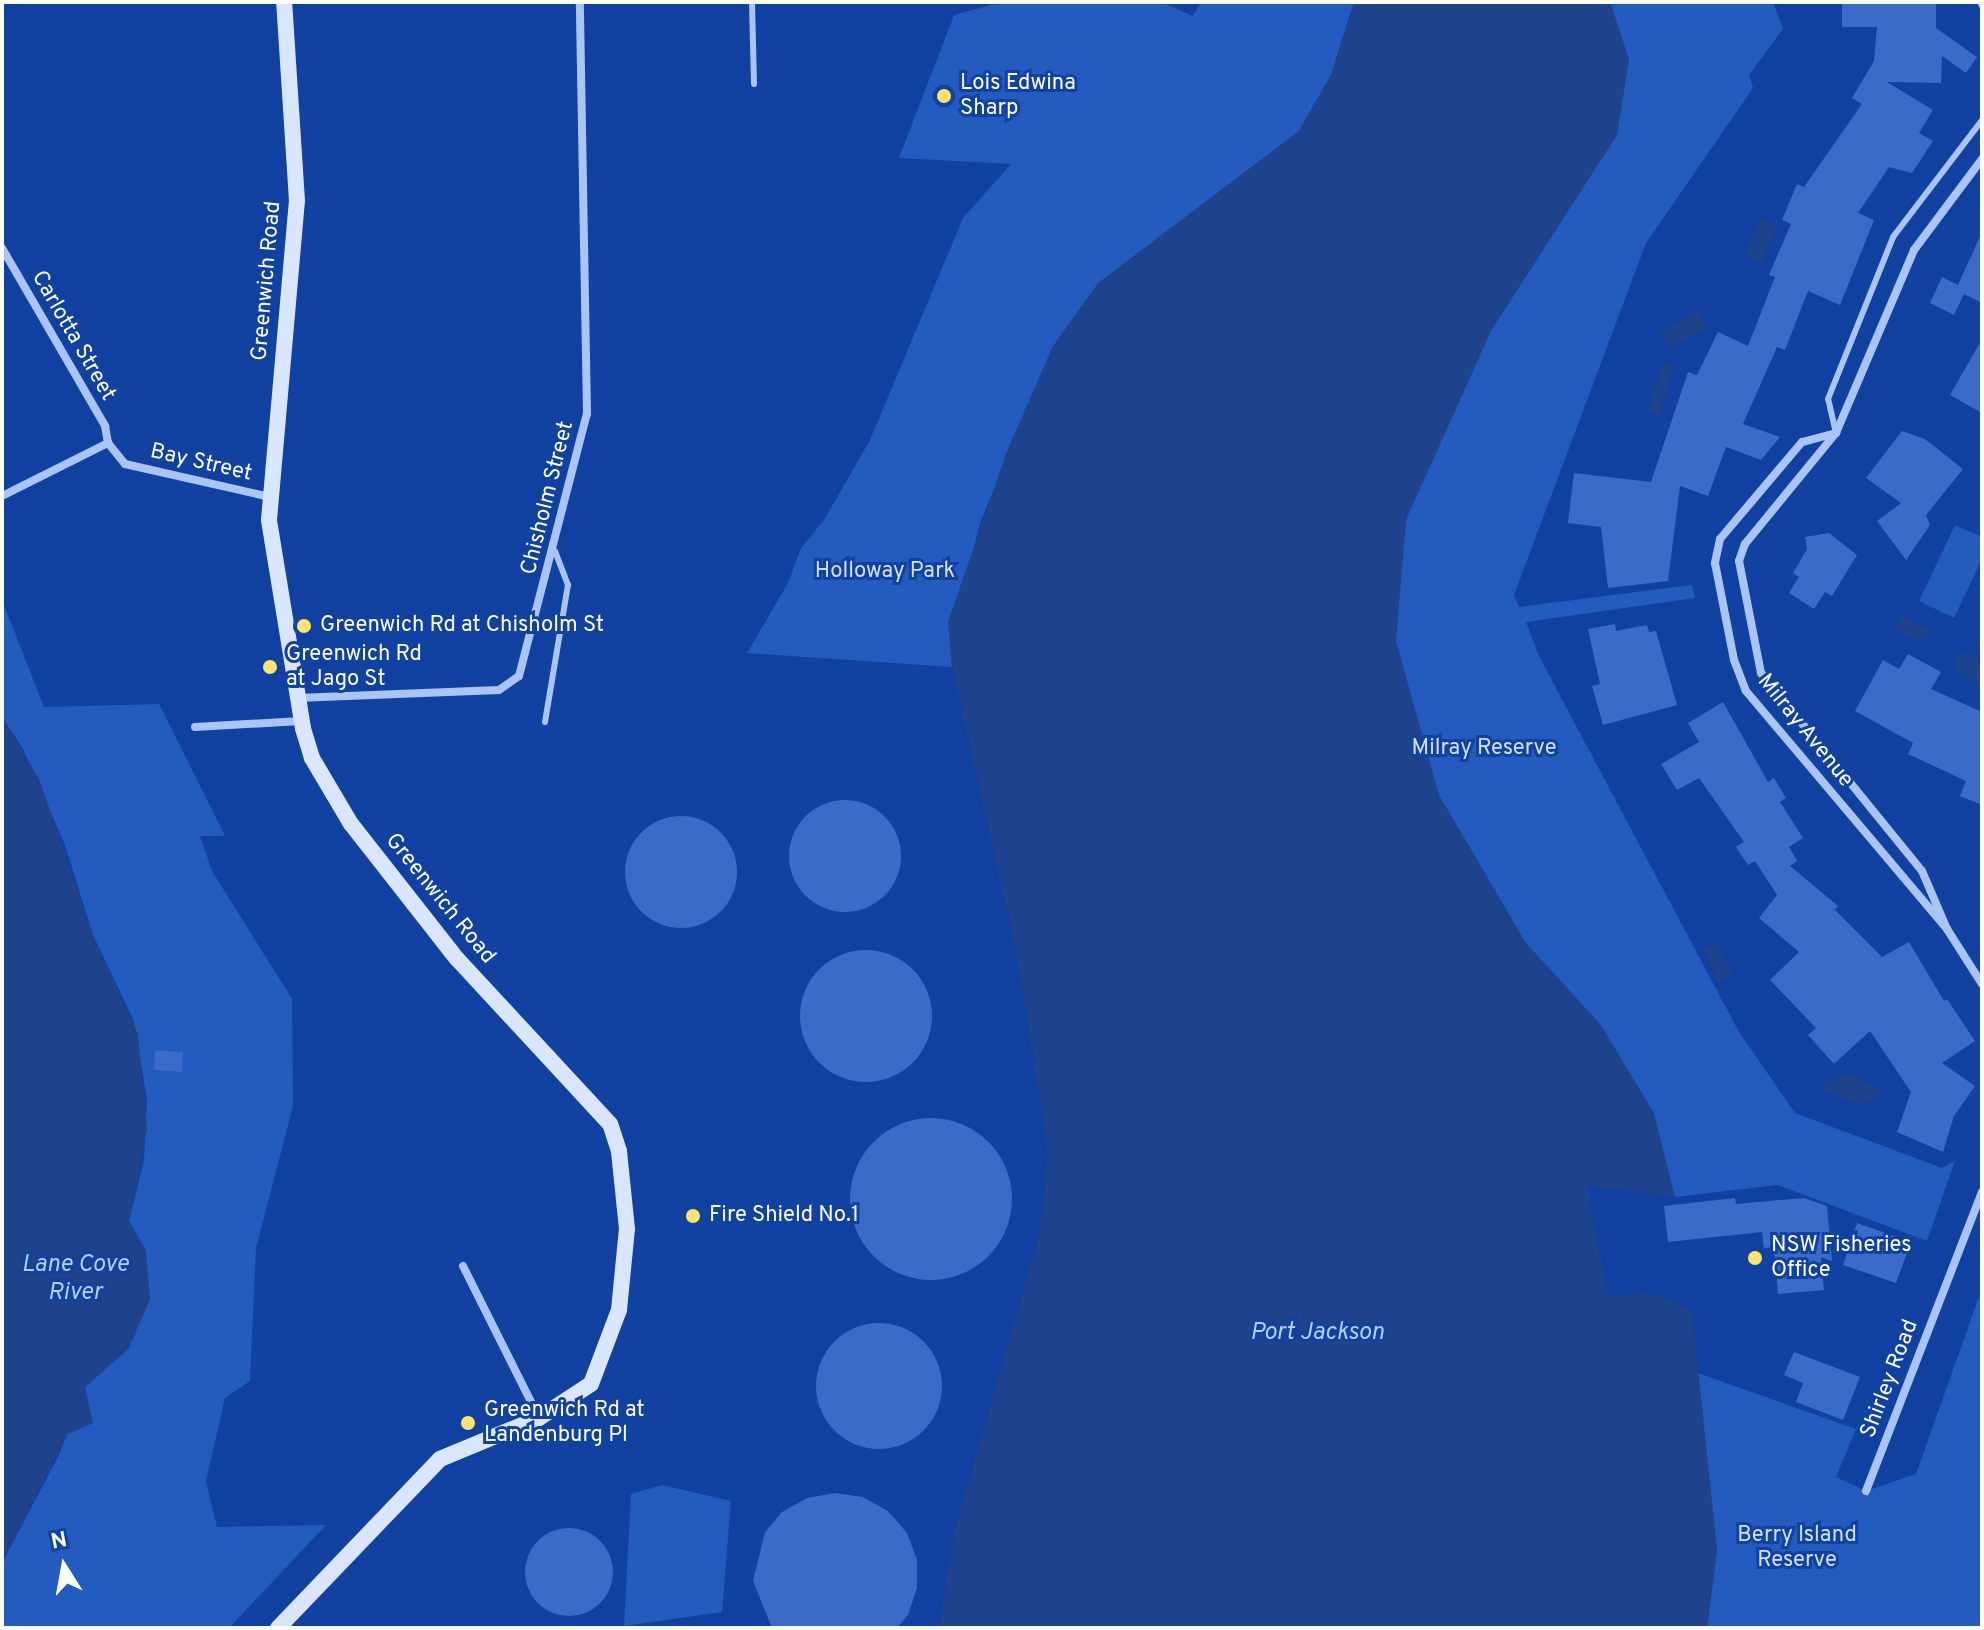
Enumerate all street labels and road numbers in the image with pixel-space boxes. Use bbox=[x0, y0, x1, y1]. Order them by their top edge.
street label: Greenwich Road bbox=[247, 200, 287, 362]
street label: Carlotta Street bbox=[25, 266, 121, 406]
street label: Chisholm Street bbox=[516, 418, 580, 578]
street label: Bay Street bbox=[148, 438, 254, 488]
street label: Milray Avenue bbox=[1751, 669, 1859, 793]
street label: Greenwich Road bbox=[379, 828, 501, 970]
street label: Shirley Road bbox=[1855, 1316, 1925, 1442]

